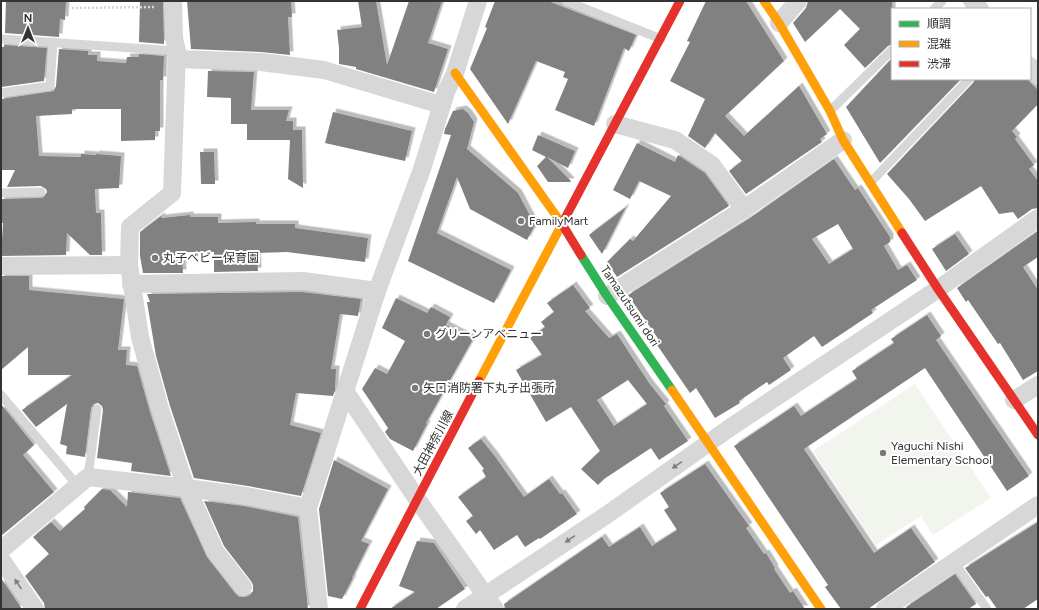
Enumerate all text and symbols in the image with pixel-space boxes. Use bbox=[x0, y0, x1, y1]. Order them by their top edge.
north arrow bbox=[8, 8, 48, 48]
legend bbox=[891, 8, 1031, 80]
text: N bbox=[24, 12, 32, 25]
text: 順調 bbox=[927, 17, 951, 31]
text: 混雑 bbox=[927, 37, 951, 51]
text: 渋滞 bbox=[927, 57, 951, 71]
place label: FamilyMart bbox=[529, 214, 589, 228]
marker: FamilyMart bbox=[516, 216, 526, 226]
place label: 丸子ベビー保育園 bbox=[163, 251, 259, 265]
marker: 丸子ベビー保育園 bbox=[150, 253, 160, 263]
street label: Tamazutsumi dori bbox=[598, 263, 662, 349]
place label: グリーンアベニュー bbox=[435, 327, 542, 341]
marker: グリーンアベニュー bbox=[422, 329, 432, 339]
place label: 矢口消防署下丸子出張所 bbox=[423, 381, 555, 395]
marker: 矢口消防署下丸子出張所 bbox=[410, 383, 420, 393]
street label: 大田神奈川線 bbox=[410, 408, 456, 478]
place label: Yaguchi Nishi Elementary School bbox=[891, 439, 992, 467]
marker: Yaguchi Nishi Elementary School bbox=[878, 448, 888, 458]
one-way arrow bbox=[672, 461, 683, 469]
one-way arrow bbox=[565, 535, 575, 543]
one-way arrow bbox=[14, 579, 22, 589]

